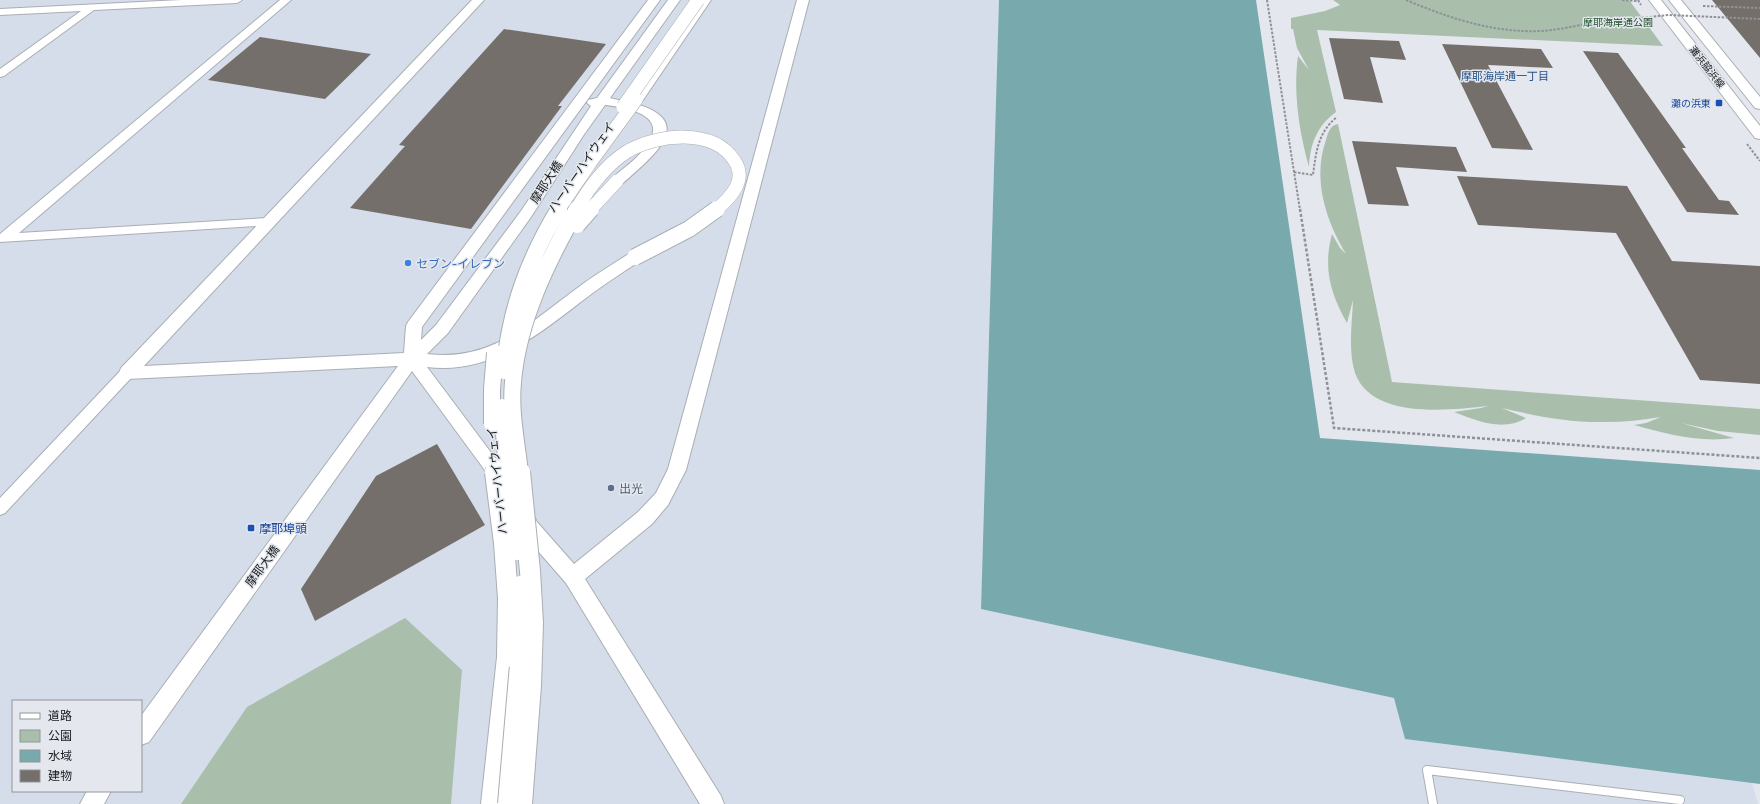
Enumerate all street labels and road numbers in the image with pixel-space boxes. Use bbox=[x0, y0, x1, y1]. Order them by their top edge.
street label: 灘浜脇浜線 bbox=[1686, 43, 1728, 91]
street label: ハーバーハイウェイ bbox=[544, 119, 618, 215]
street label: 摩耶大橋 bbox=[527, 158, 565, 206]
street label: ハーバーハイウェイ bbox=[484, 427, 510, 535]
street label: 摩耶大橋 bbox=[242, 542, 282, 590]

